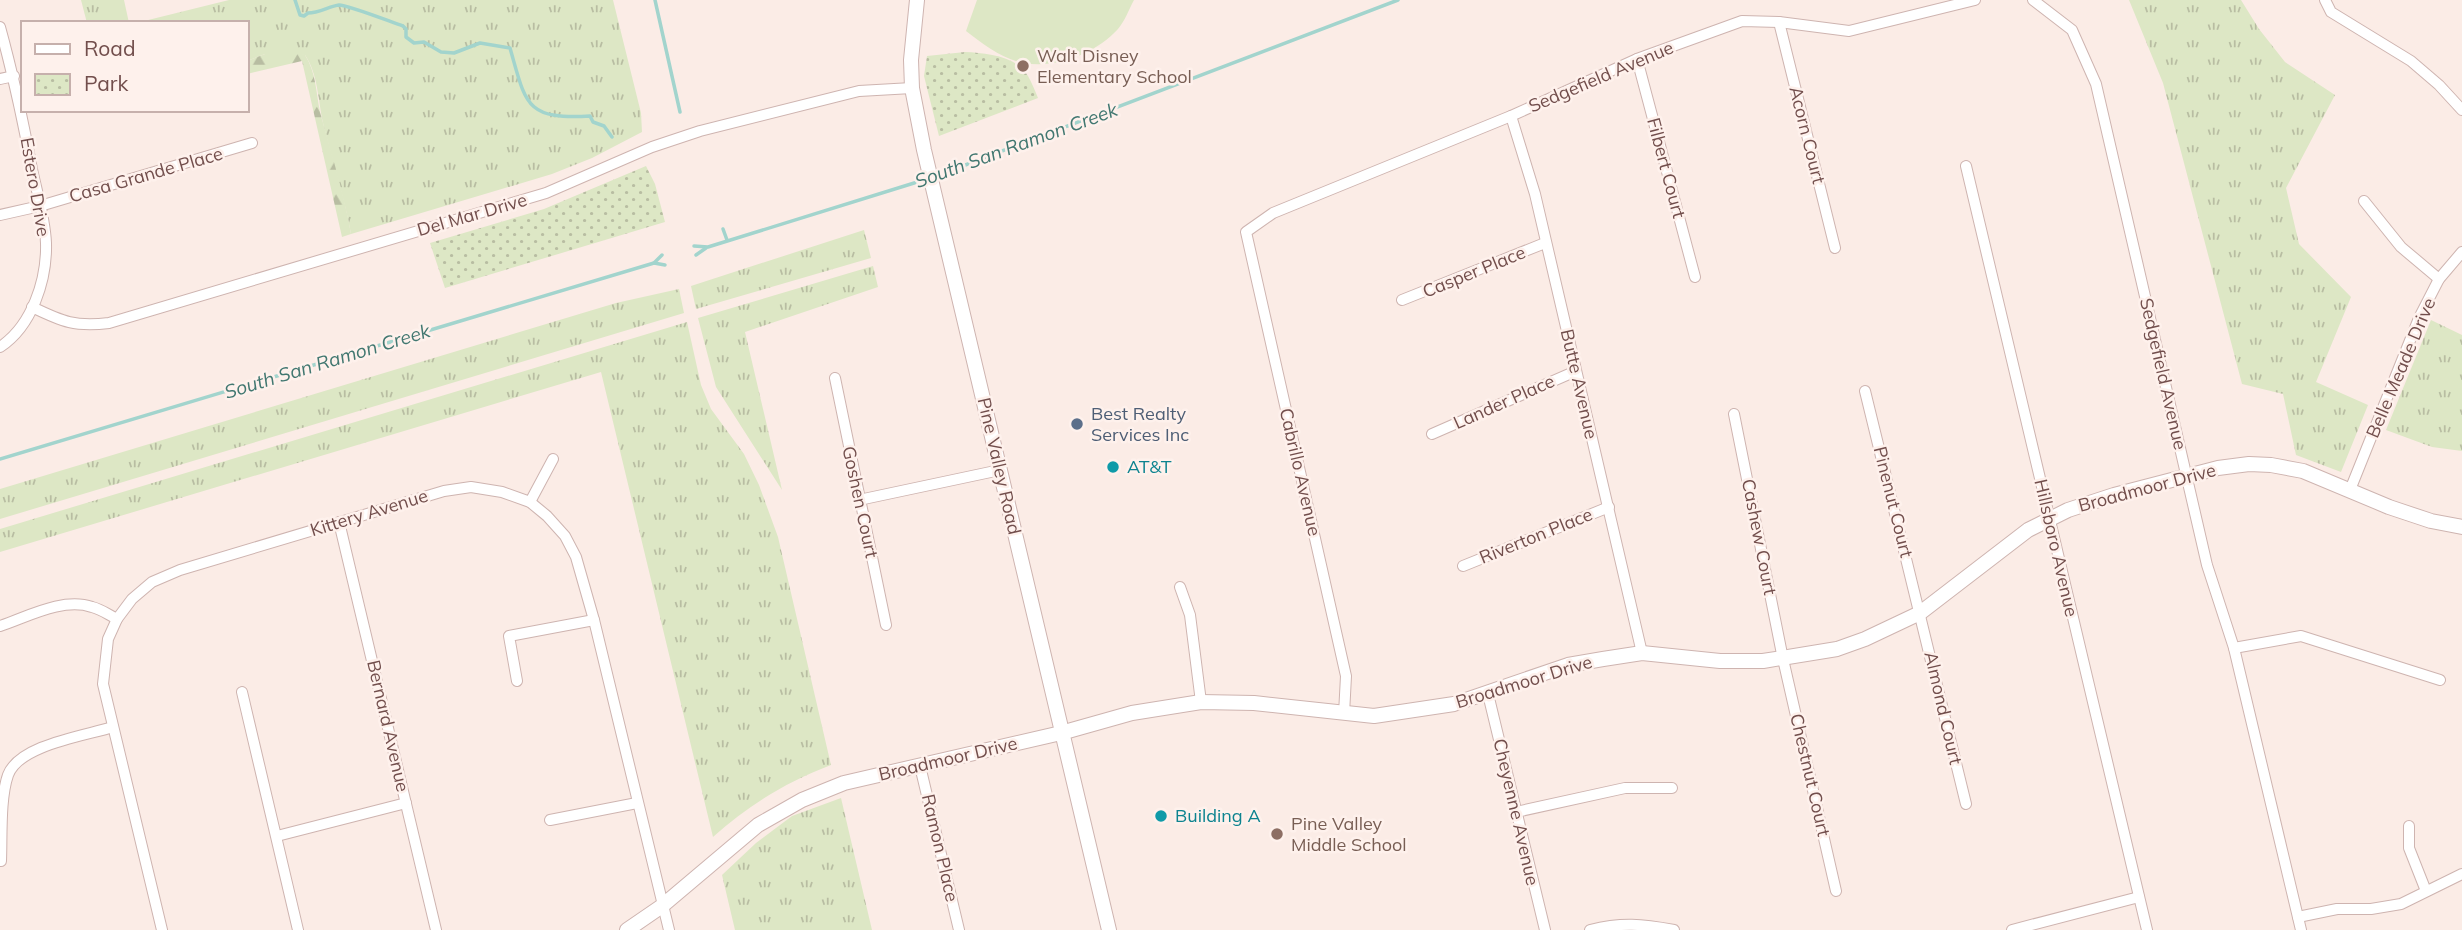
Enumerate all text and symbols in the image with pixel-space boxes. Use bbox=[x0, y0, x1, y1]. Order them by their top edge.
legend bbox=[21, 21, 248, 112]
text: Road bbox=[84, 35, 135, 61]
street label: Sedgefield Avenue bbox=[1525, 36, 1677, 117]
place label: Walt Disney Elementary School bbox=[1037, 44, 1192, 88]
marker: Walt Disney Elementary School bbox=[1015, 58, 1031, 74]
text: Park bbox=[84, 70, 128, 96]
street label: Acorn Court bbox=[1784, 84, 1831, 186]
water label: South San Ramon Creek bbox=[911, 97, 1122, 193]
street label: Filbert Court bbox=[1642, 115, 1691, 221]
street label: Estero Drive bbox=[15, 136, 56, 238]
street label: Casa Grande Place bbox=[66, 142, 225, 207]
street label: Del Mar Drive bbox=[414, 188, 529, 241]
street label: Casper Place bbox=[1419, 240, 1529, 303]
street label: Belle Meade Drive bbox=[2361, 294, 2440, 441]
street label: Sedgefield Avenue bbox=[2135, 296, 2192, 452]
water label: South San Ramon Creek bbox=[221, 318, 434, 404]
street label: Butte Avenue bbox=[1556, 327, 1603, 441]
street label: Lander Place bbox=[1450, 369, 1558, 434]
street label: Pine Valley Road bbox=[973, 395, 1026, 537]
place label: Best Realty Services Inc bbox=[1091, 402, 1189, 446]
street label: Cabrillo Avenue bbox=[1275, 406, 1326, 538]
marker: Best Realty Services Inc bbox=[1069, 416, 1085, 432]
street label: Goshen Court bbox=[837, 444, 884, 560]
street label: Pinenut Court bbox=[1869, 444, 1918, 560]
place label: AT&T bbox=[1127, 455, 1172, 478]
street label: Broadmoor Drive bbox=[2075, 458, 2218, 517]
marker: AT&T bbox=[1105, 459, 1121, 475]
street label: Cashew Court bbox=[1737, 477, 1782, 597]
street label: Hillsboro Avenue bbox=[2029, 477, 2084, 619]
street label: Kittery Avenue bbox=[307, 484, 430, 541]
street label: Riverton Place bbox=[1476, 502, 1596, 569]
street label: Almond Court bbox=[1919, 649, 1968, 767]
street label: Broadmoor Drive bbox=[1453, 650, 1595, 713]
street label: Bernard Avenue bbox=[362, 658, 415, 794]
street label: Chestnut Court bbox=[1785, 711, 1836, 839]
street label: Broadmoor Drive bbox=[876, 731, 1019, 786]
street label: Cheyenne Avenue bbox=[1488, 736, 1545, 888]
street label: Ramon Place bbox=[917, 792, 964, 904]
place label: Building A bbox=[1175, 804, 1261, 827]
marker: Building A bbox=[1153, 808, 1169, 824]
place label: Pine Valley Middle School bbox=[1291, 812, 1407, 856]
marker: Pine Valley Middle School bbox=[1269, 826, 1285, 842]

